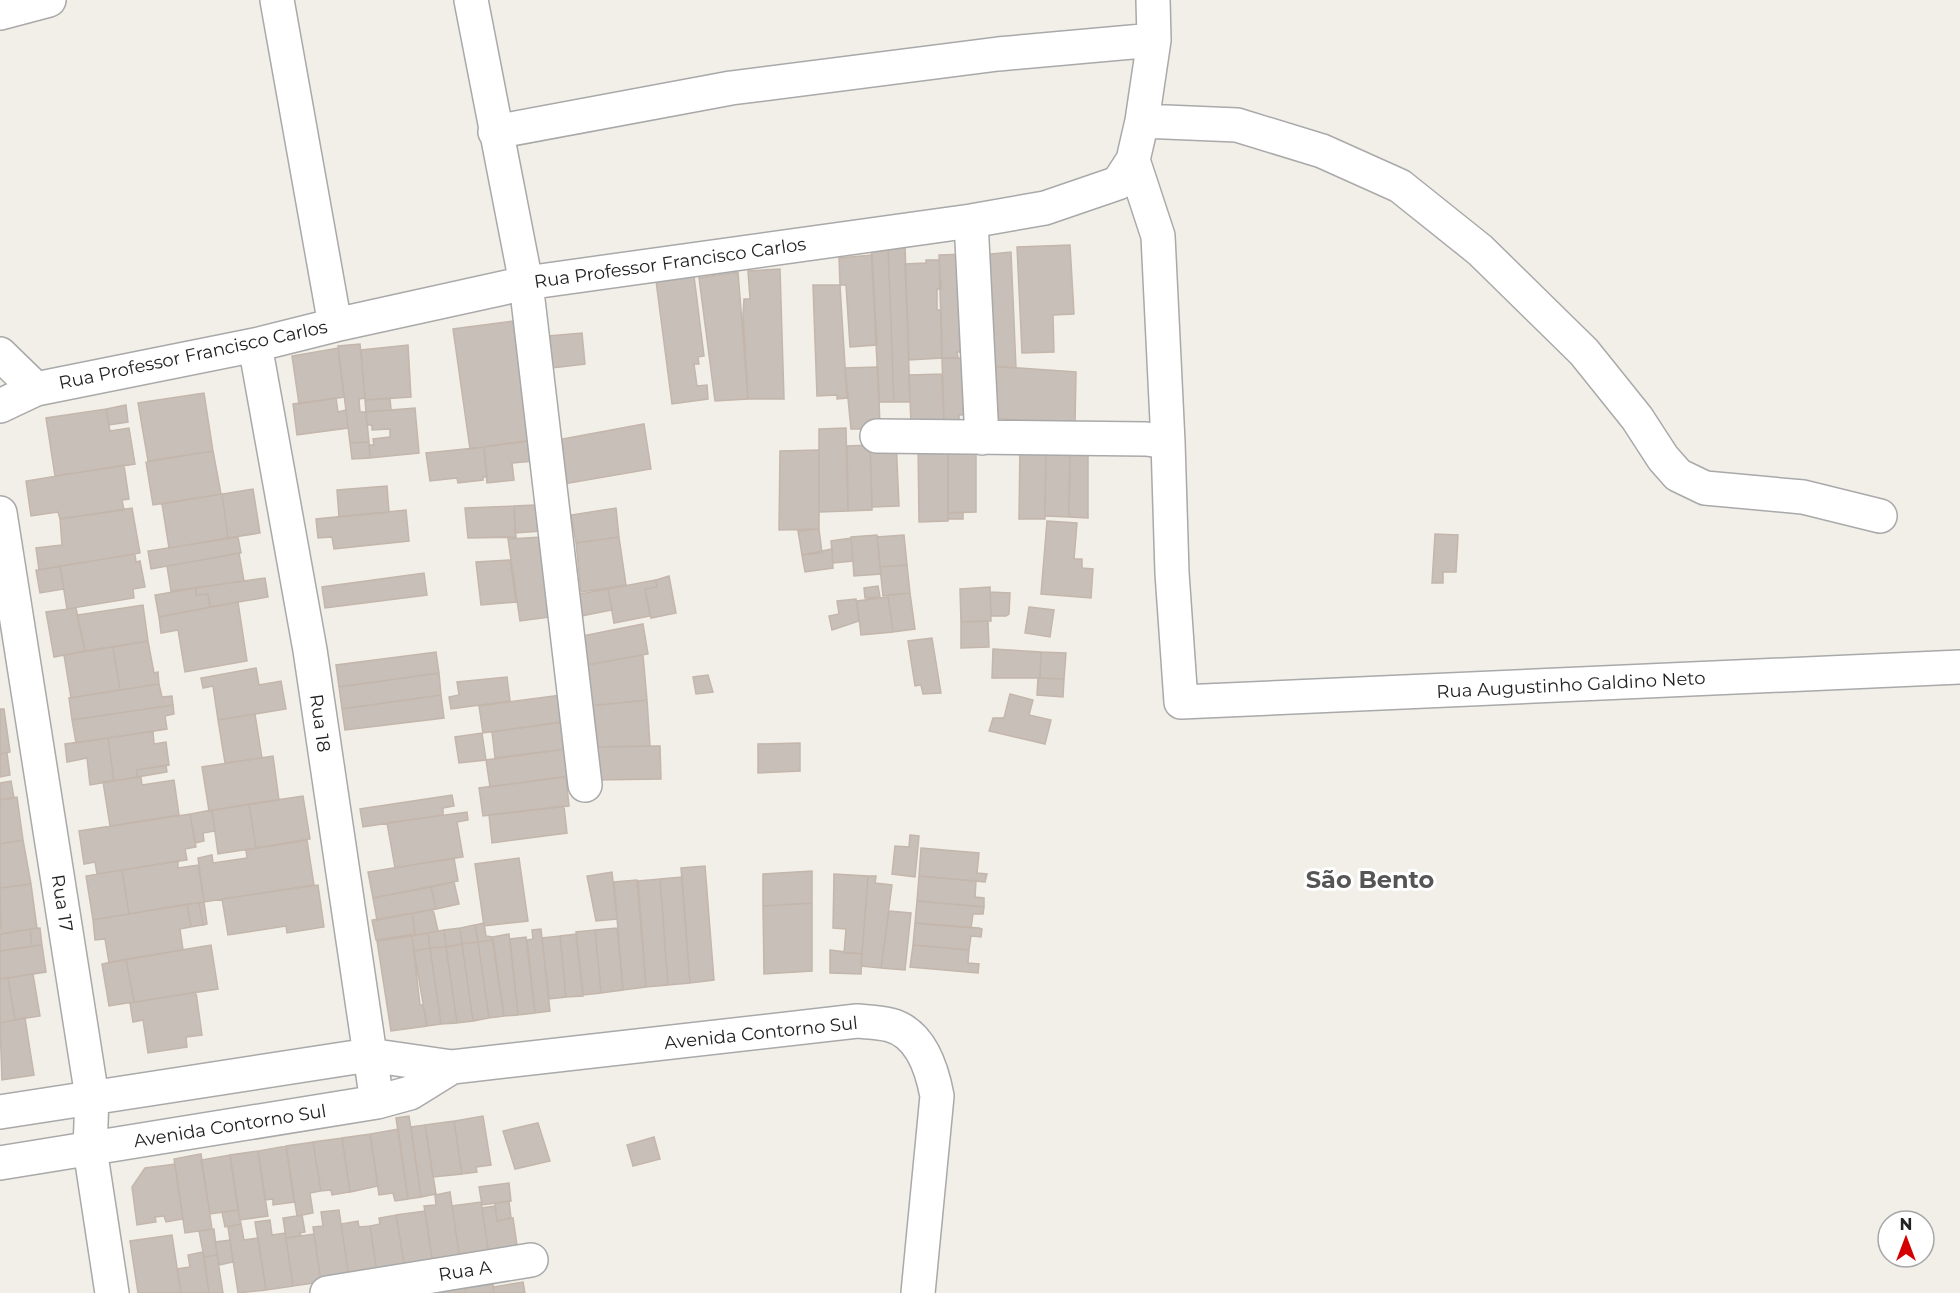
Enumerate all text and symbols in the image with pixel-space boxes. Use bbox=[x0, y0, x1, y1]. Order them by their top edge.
street label: Rua Professor Francisco Carlos bbox=[533, 233, 807, 293]
street label: Rua Professor Francisco Carlos bbox=[57, 316, 330, 394]
street label: Rua Augustinho Galdino Neto bbox=[1436, 667, 1706, 703]
street label: Rua 18 bbox=[305, 693, 335, 753]
district label: São Bento bbox=[1306, 865, 1434, 894]
street label: Rua 17 bbox=[47, 873, 77, 933]
street label: Avenida Contorno Sul bbox=[663, 1012, 859, 1054]
street label: Avenida Contorno Sul bbox=[132, 1100, 328, 1152]
north arrow bbox=[1876, 1209, 1936, 1269]
text: N bbox=[1900, 1215, 1912, 1234]
street label: Rua A bbox=[437, 1256, 493, 1286]

